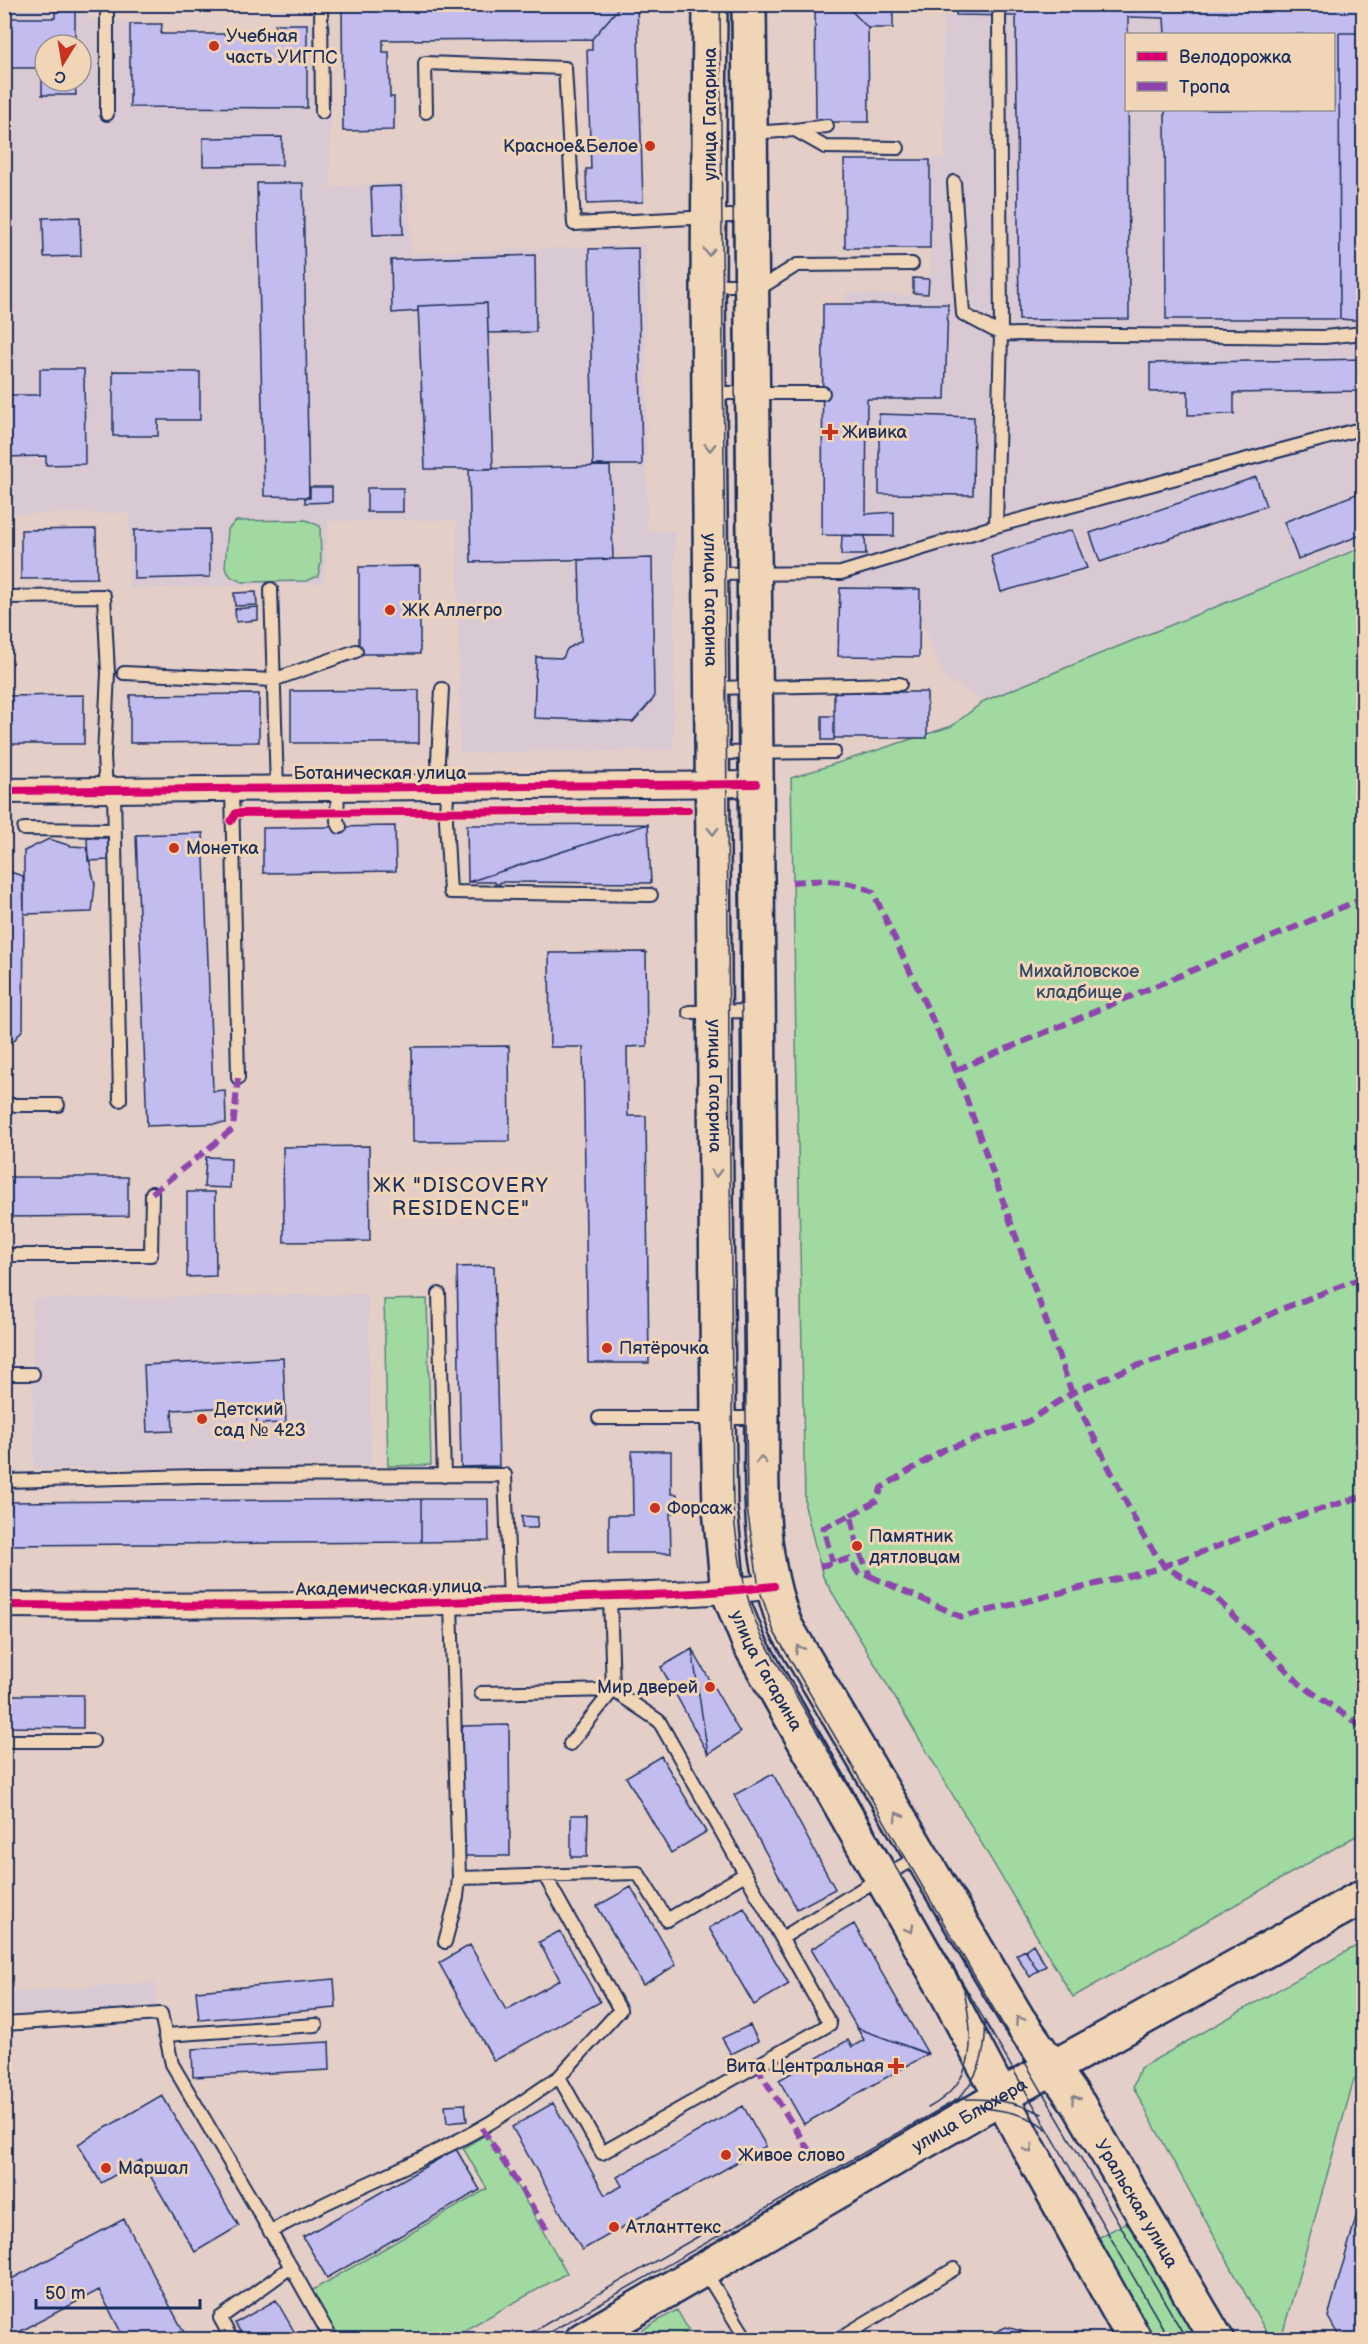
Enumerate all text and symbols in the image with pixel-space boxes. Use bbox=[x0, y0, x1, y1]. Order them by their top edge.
place label: Учебная часть УИГПС bbox=[226, 26, 338, 68]
north arrow bbox=[33, 33, 93, 93]
legend bbox=[1125, 33, 1335, 111]
marker: Учебная часть УИГПС bbox=[207, 39, 221, 53]
street label: улица Гагарина bbox=[700, 47, 721, 181]
text: Велодорожка bbox=[1179, 47, 1292, 68]
text: С bbox=[53, 66, 68, 87]
text: Тропа bbox=[1179, 77, 1230, 98]
place label: Красное&Белое bbox=[503, 136, 638, 157]
marker: Красное&Белое bbox=[643, 139, 657, 153]
one-way arrow bbox=[703, 247, 715, 256]
place label: Живика bbox=[842, 422, 908, 443]
marker: Живика bbox=[823, 425, 837, 439]
one-way arrow bbox=[704, 442, 716, 451]
street label: улица Гагарина bbox=[700, 533, 722, 667]
place label: ЖК Аллегро bbox=[402, 600, 502, 621]
marker: ЖК Аллегро bbox=[383, 603, 397, 617]
street label: Ботаническая улица bbox=[293, 763, 467, 784]
one-way arrow bbox=[707, 826, 719, 835]
place label: Монетка bbox=[186, 838, 259, 859]
marker: Монетка bbox=[167, 841, 181, 855]
park label: Михайловское кладбище bbox=[1019, 961, 1139, 1003]
street label: улица Гагарина bbox=[704, 1019, 726, 1153]
one-way arrow bbox=[710, 1168, 722, 1177]
district label: ЖК "DISCOVERY RESIDENCE" bbox=[373, 1174, 549, 1221]
place label: Пятёрочка bbox=[619, 1338, 710, 1359]
marker: Пятёрочка bbox=[600, 1341, 614, 1355]
place label: Детский сад № 423 bbox=[214, 1399, 306, 1441]
marker: Детский сад № 423 bbox=[195, 1412, 209, 1426]
one-way arrow bbox=[755, 1456, 768, 1465]
place label: Форсаж bbox=[667, 1498, 733, 1519]
marker: Форсаж bbox=[648, 1501, 662, 1515]
place label: Памятник дятловцам bbox=[869, 1526, 960, 1568]
marker: Памятник дятловцам bbox=[850, 1539, 864, 1553]
street label: Академическая улица bbox=[295, 1576, 483, 1600]
street label: улица Гагарина bbox=[726, 1607, 807, 1735]
one-way arrow bbox=[795, 1644, 807, 1655]
place label: Мир дверей bbox=[597, 1677, 698, 1698]
marker: Мир дверей bbox=[703, 1680, 717, 1694]
one-way arrow bbox=[894, 1812, 906, 1823]
one-way arrow bbox=[903, 1922, 915, 1933]
one-way arrow bbox=[1015, 2016, 1026, 2027]
place label: Вита Центральная bbox=[726, 2056, 884, 2077]
marker: Вита Центральная bbox=[889, 2059, 903, 2073]
street label: улица Блюхера bbox=[908, 2073, 1031, 2157]
one-way arrow bbox=[1071, 2095, 1082, 2106]
street label: Уральская улица bbox=[1091, 2136, 1183, 2272]
one-way arrow bbox=[1021, 2143, 1033, 2153]
place label: Живое слово bbox=[738, 2145, 845, 2166]
marker: Живое слово bbox=[719, 2148, 733, 2162]
place label: Маршал bbox=[118, 2158, 189, 2179]
marker: Маршал bbox=[99, 2161, 113, 2175]
place label: Атланттекс bbox=[625, 2217, 721, 2238]
marker: Атланттекс bbox=[607, 2220, 621, 2234]
scale bar bbox=[36, 2272, 200, 2310]
text: 50 m bbox=[45, 2283, 86, 2304]

